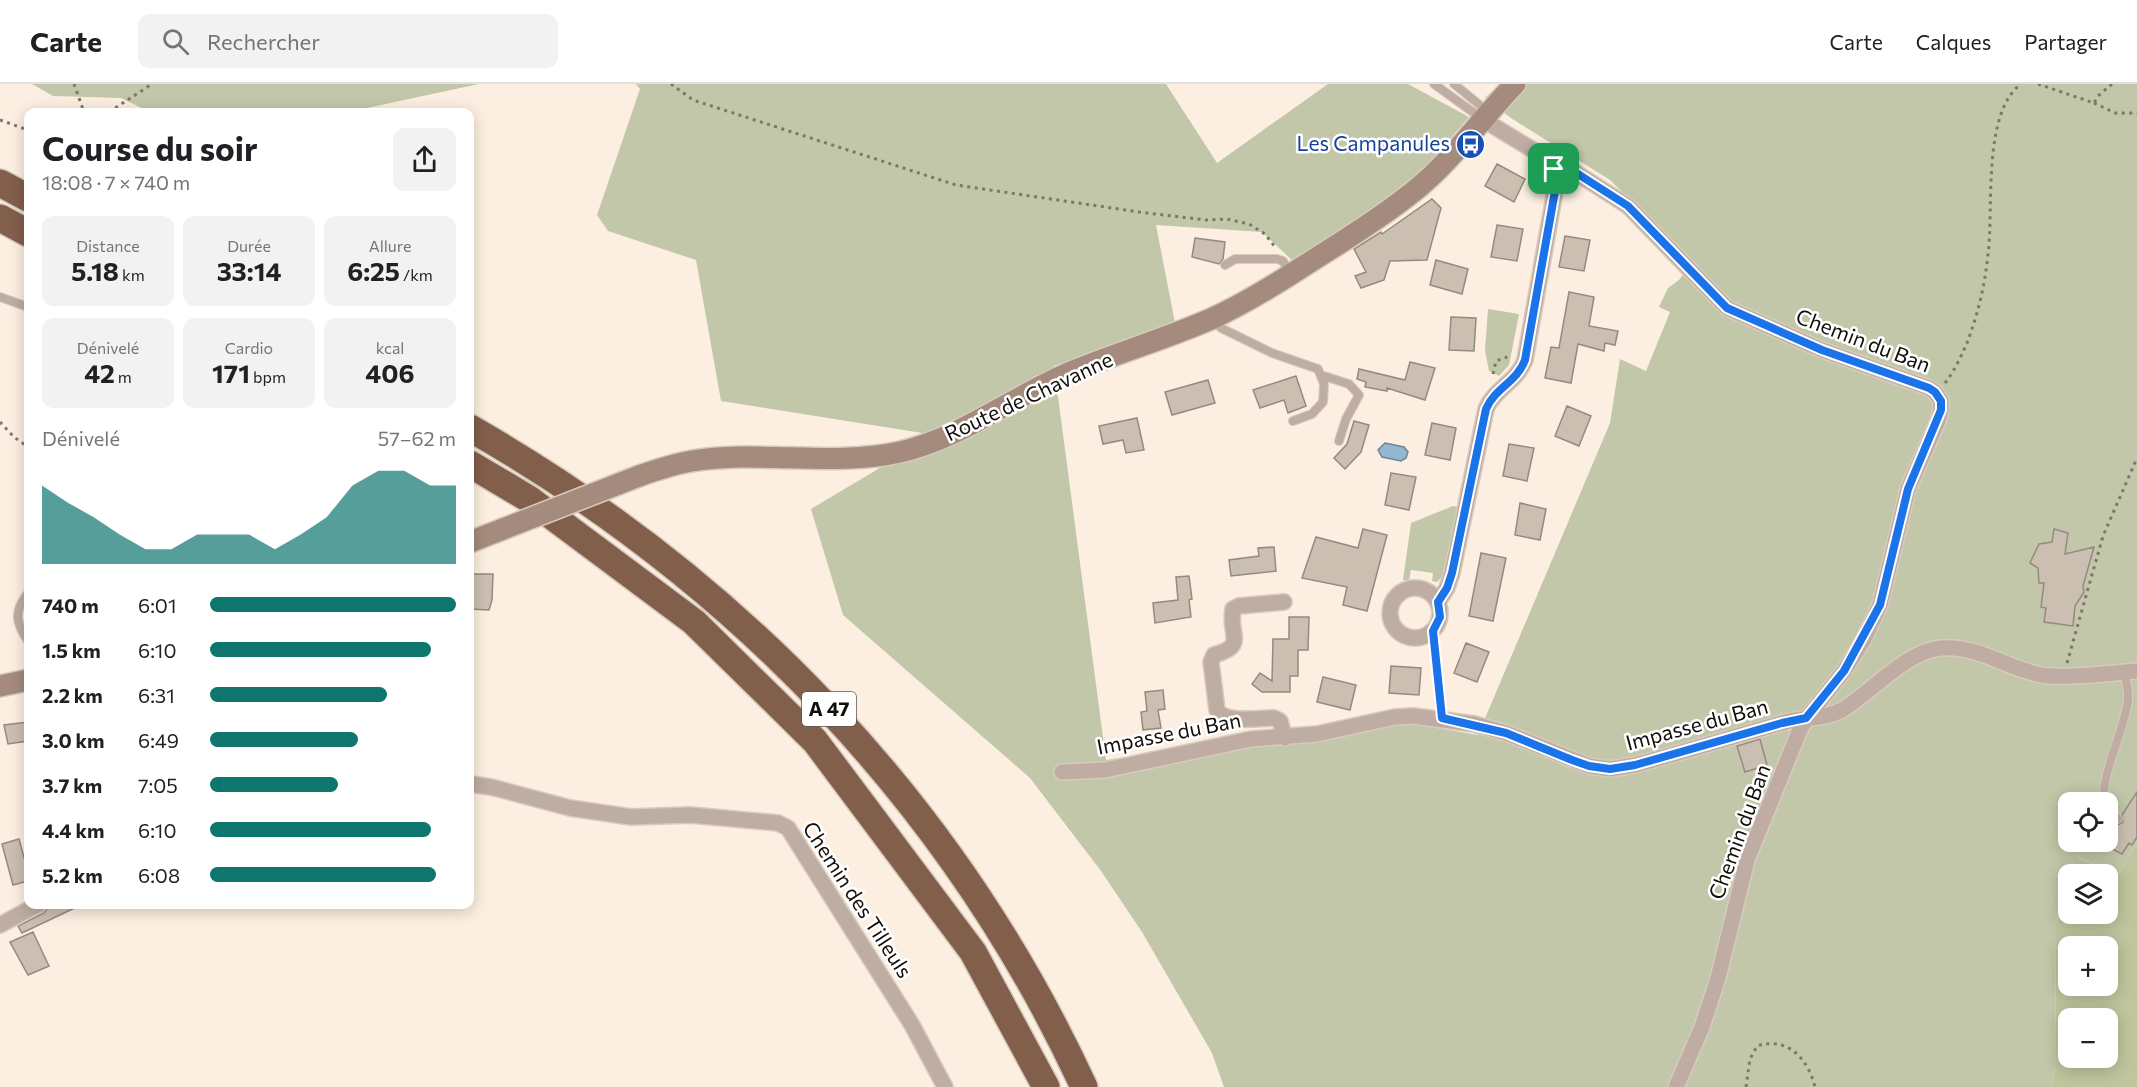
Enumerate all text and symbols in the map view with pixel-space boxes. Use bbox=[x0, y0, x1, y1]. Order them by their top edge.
search box bbox=[138, 14, 558, 68]
text: Carte bbox=[30, 24, 102, 58]
icon: search bbox=[159, 25, 192, 58]
text: Rechercher bbox=[207, 28, 320, 55]
text: Carte bbox=[1830, 29, 1883, 54]
text: Calques bbox=[1916, 29, 1991, 54]
text: Partager bbox=[2024, 29, 2107, 54]
text: Course du soir bbox=[42, 127, 258, 168]
button: share bbox=[393, 128, 456, 191]
bus stop icon: Les Campanules bbox=[1455, 128, 1487, 160]
place label: Les Campanules bbox=[1297, 130, 1450, 155]
pin bbox=[1528, 143, 1579, 194]
icon: arrive bbox=[1537, 152, 1570, 185]
text: 18:08 · 7 × 740 m bbox=[42, 170, 190, 194]
text: Distance bbox=[76, 236, 140, 255]
text: Durée bbox=[227, 236, 271, 255]
text: Allure bbox=[369, 236, 411, 255]
text: 5.18 bbox=[71, 255, 119, 286]
text: 33:14 bbox=[217, 255, 281, 286]
text: 6:25 bbox=[347, 255, 400, 286]
text: km bbox=[119, 265, 145, 284]
text: /km bbox=[400, 265, 433, 284]
street label: Chemin du Ban bbox=[1793, 303, 1934, 377]
text: Dénivelé bbox=[77, 338, 139, 357]
text: Cardio bbox=[225, 338, 273, 357]
text: kcal bbox=[376, 338, 404, 357]
street label: Route de Chavanne bbox=[940, 346, 1116, 445]
text: 42 bbox=[84, 357, 115, 388]
text: 171 bbox=[212, 357, 250, 388]
text: 406 bbox=[365, 357, 415, 388]
text: m bbox=[115, 367, 132, 386]
text: bpm bbox=[250, 367, 286, 386]
text: Dénivelé bbox=[42, 426, 120, 450]
text: 57–62 m bbox=[378, 426, 456, 450]
text: 740 m bbox=[42, 593, 99, 617]
text: 6:01 bbox=[138, 593, 176, 617]
text: 1.5 km bbox=[42, 638, 101, 662]
text: 6:10 bbox=[138, 638, 176, 662]
text: 2.2 km bbox=[42, 683, 103, 707]
text: 6:31 bbox=[138, 683, 175, 707]
road number: A 47 bbox=[802, 692, 856, 726]
street label: Impasse du Ban bbox=[1623, 693, 1770, 755]
street label: Impasse du Ban bbox=[1095, 706, 1243, 759]
text: 3.0 km bbox=[42, 728, 104, 752]
text: 6:49 bbox=[138, 728, 179, 752]
street label: Chemin du Ban bbox=[1703, 761, 1775, 902]
text: 3.7 km bbox=[42, 773, 102, 797]
text: 7:05 bbox=[138, 773, 178, 797]
map controls bbox=[2058, 792, 2118, 1068]
button: locate bbox=[2058, 792, 2118, 852]
street label: Chemin des Tilleuls bbox=[798, 816, 918, 982]
text: 4.4 km bbox=[42, 818, 104, 842]
text: 6:10 bbox=[138, 818, 176, 842]
text: 5.2 km bbox=[42, 863, 103, 887]
text: 6:08 bbox=[138, 863, 180, 887]
button: layers bbox=[2058, 864, 2118, 924]
button: + bbox=[2058, 936, 2118, 996]
button: − bbox=[2058, 1008, 2118, 1068]

